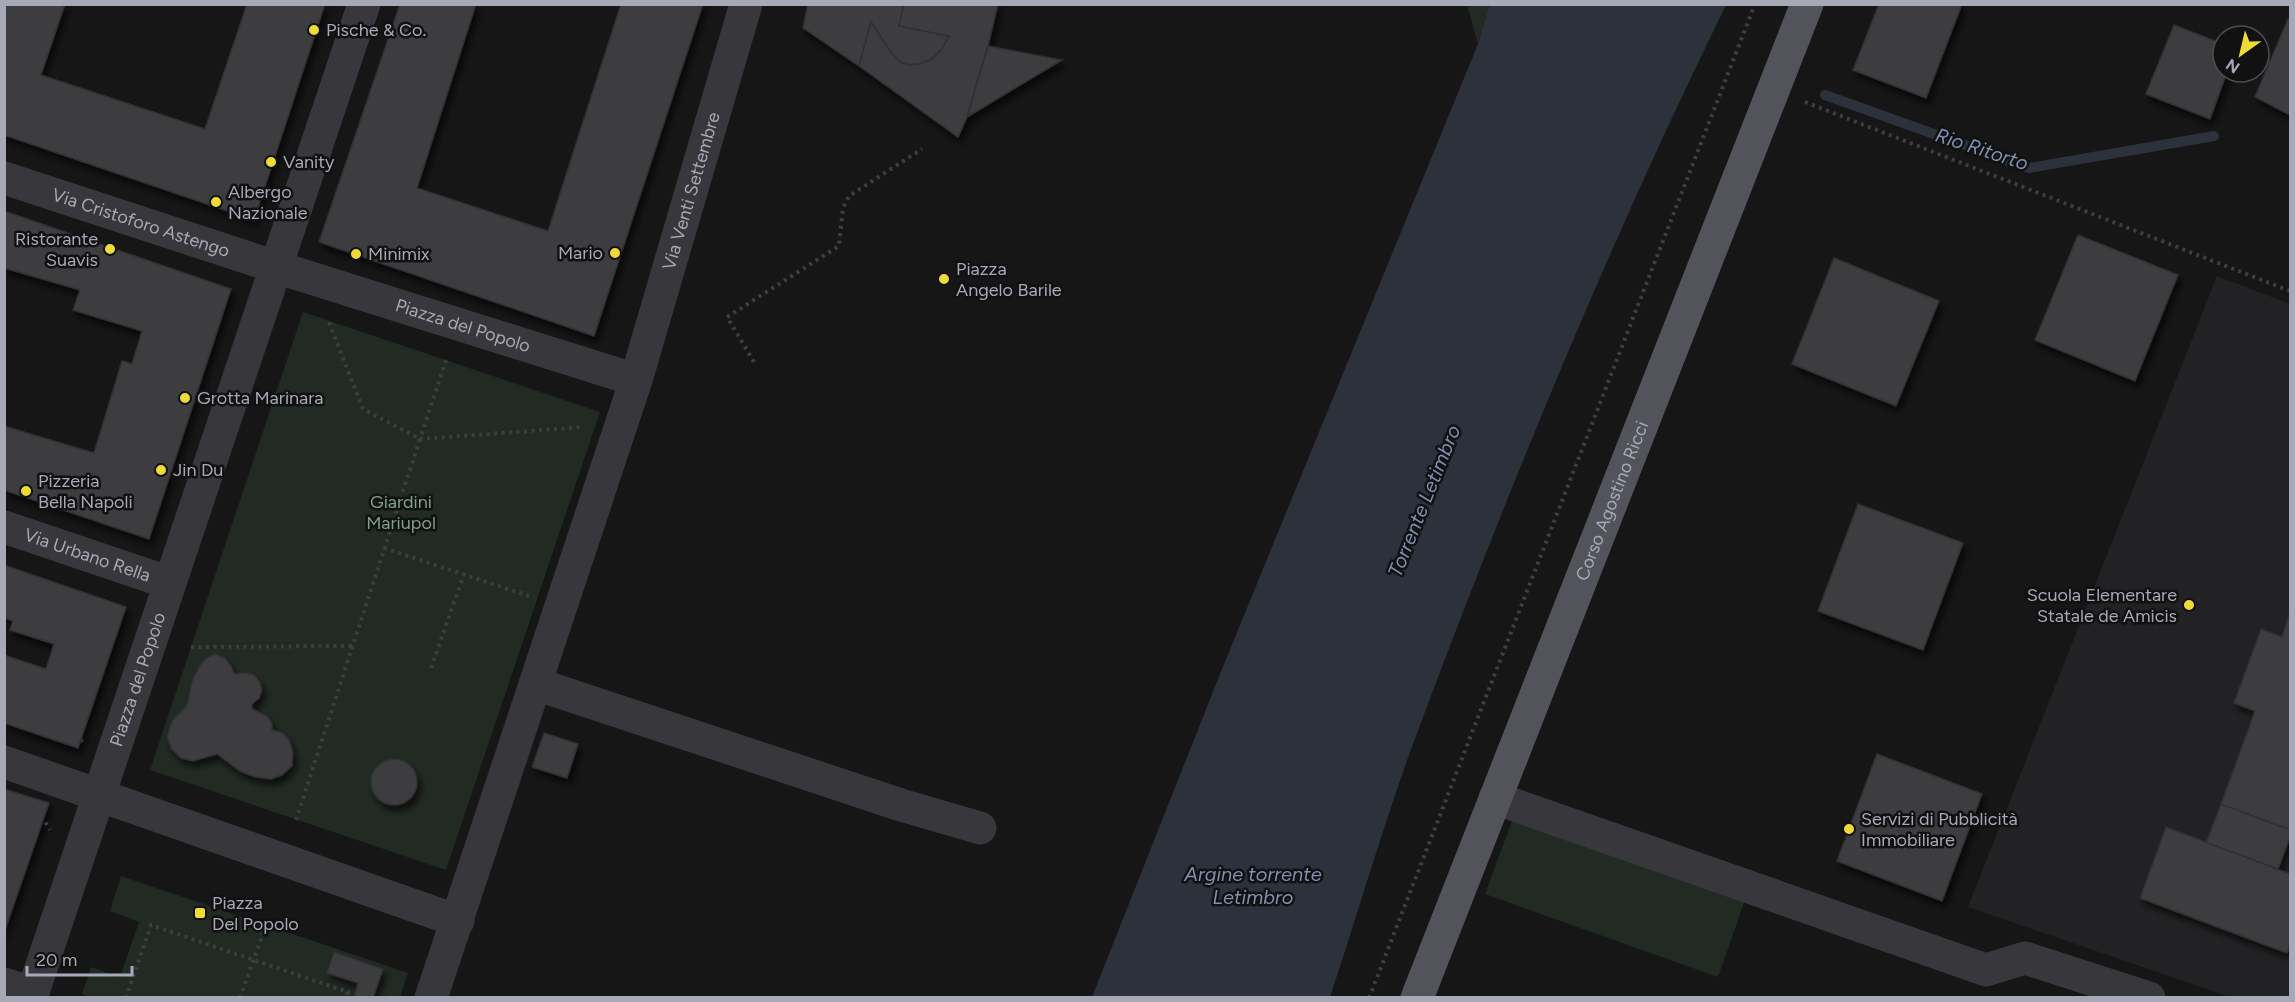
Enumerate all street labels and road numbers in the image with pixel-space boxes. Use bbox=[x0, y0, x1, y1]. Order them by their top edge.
street label: Via Venti Settembre bbox=[658, 109, 725, 273]
street label: Via Cristoforo Astengo bbox=[49, 183, 232, 262]
street label: Piazza del Popolo bbox=[393, 294, 533, 357]
street label: Corso Agostino Ricci bbox=[1571, 418, 1653, 584]
street label: Via Urbano Rella bbox=[21, 524, 153, 587]
street label: Piazza del Popolo bbox=[105, 609, 170, 749]

